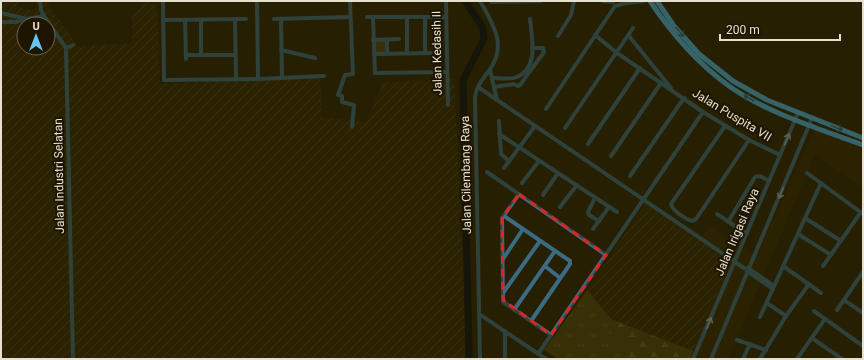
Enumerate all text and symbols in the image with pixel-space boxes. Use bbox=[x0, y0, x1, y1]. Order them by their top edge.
street label: Jalan Kedasih II bbox=[429, 11, 445, 95]
north arrow bbox=[16, 16, 56, 56]
scale bar bbox=[720, 16, 840, 42]
text: U bbox=[32, 20, 40, 33]
text: 200 m bbox=[726, 23, 760, 37]
one-way arrow bbox=[675, 27, 685, 37]
street label: Jalan Puspita VII bbox=[690, 86, 774, 144]
one-way arrow bbox=[744, 94, 756, 102]
street label: Jalan Cilembang Raya bbox=[458, 116, 474, 234]
street label: Jalan Industri Selatan bbox=[51, 118, 67, 234]
one-way arrow bbox=[830, 124, 842, 132]
one-way arrow bbox=[784, 133, 791, 145]
street label: Jalan Irigasi Raya bbox=[712, 186, 762, 278]
one-way arrow bbox=[776, 186, 784, 198]
one-way arrow bbox=[705, 318, 713, 330]

